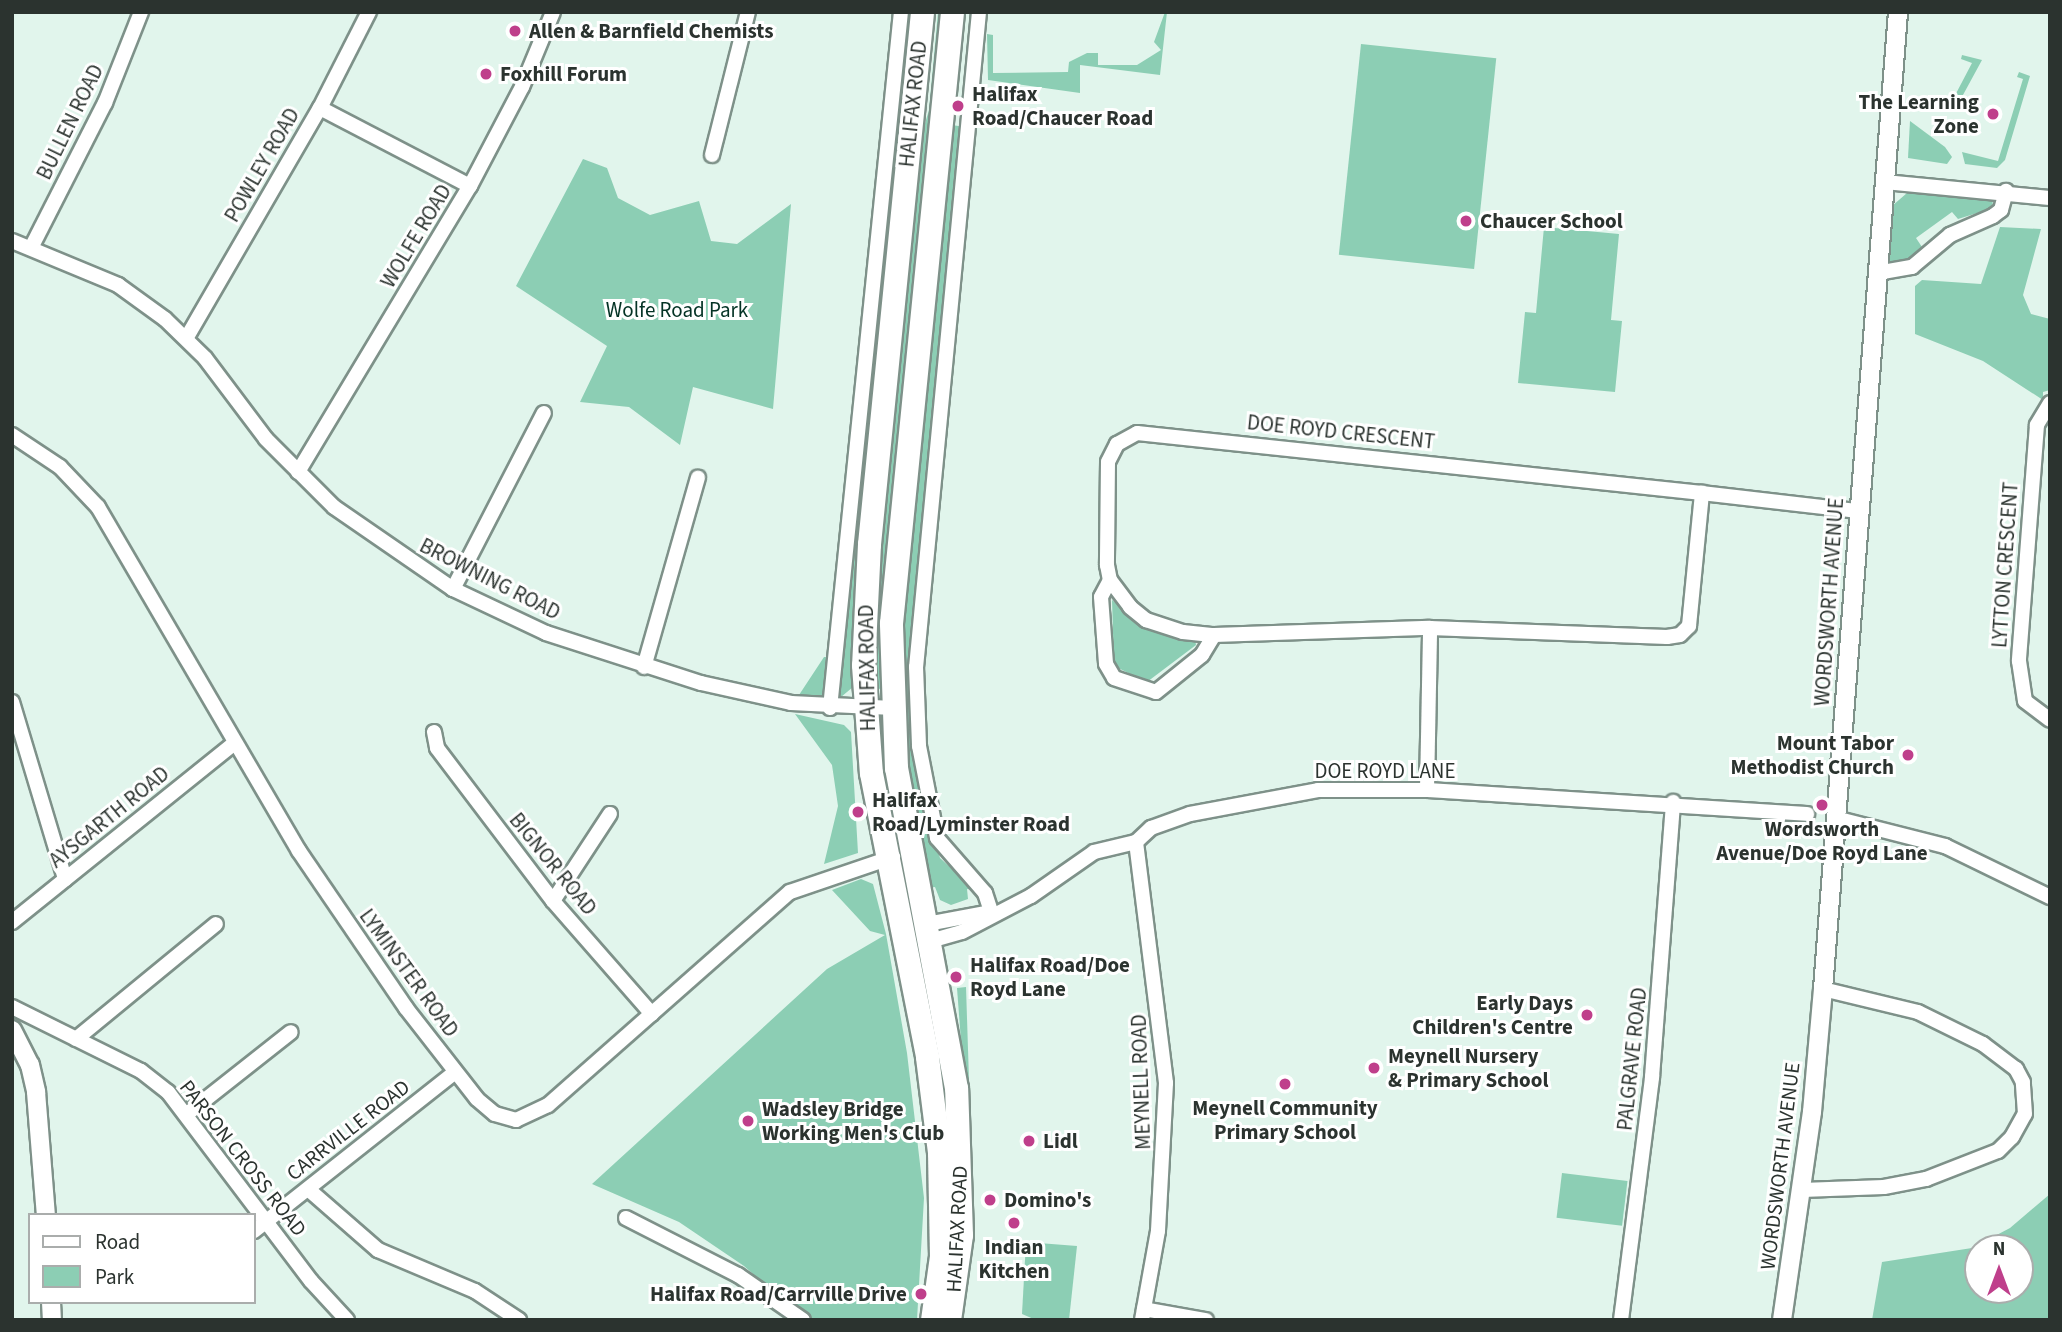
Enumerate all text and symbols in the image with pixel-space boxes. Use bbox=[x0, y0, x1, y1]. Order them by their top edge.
place label: Allen & Barnfield Chemists bbox=[529, 18, 773, 44]
marker: Allen & Barnfield Chemists bbox=[507, 23, 523, 39]
street label: HALIFAX ROAD bbox=[894, 40, 932, 168]
street label: BULLEN ROAD bbox=[31, 60, 109, 184]
place label: Foxhill Forum bbox=[500, 61, 627, 87]
marker: Foxhill Forum bbox=[478, 66, 494, 82]
place label: Halifax Road/Chaucer Road bbox=[972, 81, 1153, 131]
place label: The Learning Zone bbox=[1859, 89, 1979, 139]
marker: Halifax Road/Chaucer Road bbox=[950, 98, 966, 114]
street label: POWLEY ROAD bbox=[219, 103, 305, 227]
marker: The Learning Zone bbox=[1985, 106, 2001, 122]
street label: WOLFE ROAD bbox=[375, 180, 457, 292]
place label: Chaucer School bbox=[1480, 208, 1623, 234]
marker: Chaucer School bbox=[1458, 213, 1474, 229]
park label: Wolfe Road Park bbox=[606, 297, 748, 323]
street label: DOE ROYD CRESCENT bbox=[1246, 410, 1436, 454]
street label: LYTTON CRESCENT bbox=[1987, 481, 2023, 649]
street label: WORDSWORTH AVENUE bbox=[1809, 497, 1849, 707]
street label: BROWNING ROAD bbox=[415, 533, 565, 625]
street label: HALIFAX ROAD bbox=[853, 604, 881, 732]
place label: Mount Tabor Methodist Church bbox=[1731, 730, 1894, 780]
marker: Mount Tabor Methodist Church bbox=[1900, 747, 1916, 763]
street label: DOE ROYD LANE bbox=[1314, 758, 1456, 784]
street label: AYSGARTH ROAD bbox=[44, 761, 174, 873]
place label: Halifax Road/Lyminster Road bbox=[872, 787, 1070, 837]
marker: Wordsworth Avenue/Doe Royd Lane bbox=[1814, 797, 1830, 813]
marker: Halifax Road/Lyminster Road bbox=[850, 804, 866, 820]
street label: BIGNOR ROAD bbox=[504, 808, 602, 920]
place label: Wordsworth Avenue/Doe Royd Lane bbox=[1716, 816, 1928, 866]
street label: LYMINSTER ROAD bbox=[354, 904, 464, 1042]
place label: Halifax Road/Doe Royd Lane bbox=[970, 952, 1130, 1002]
marker: Halifax Road/Doe Royd Lane bbox=[948, 969, 964, 985]
street label: PALGRAVE ROAD bbox=[1612, 986, 1652, 1132]
place label: Early Days Children's Centre bbox=[1412, 990, 1573, 1040]
marker: Early Days Children's Centre bbox=[1579, 1007, 1595, 1023]
street label: MEYNELL ROAD bbox=[1126, 1014, 1156, 1150]
place label: Meynell Nursery & Primary School bbox=[1388, 1043, 1548, 1093]
marker: Meynell Nursery & Primary School bbox=[1366, 1060, 1382, 1076]
street label: WORDSWORTH AVENUE bbox=[1755, 1061, 1805, 1271]
street label: CARRVILLE ROAD bbox=[281, 1074, 415, 1186]
street label: PARSON CROSS ROAD bbox=[174, 1075, 312, 1241]
marker: Meynell Community Primary School bbox=[1277, 1076, 1293, 1092]
place label: Meynell Community Primary School bbox=[1192, 1095, 1378, 1145]
place label: Wadsley Bridge Working Men's Club bbox=[762, 1096, 944, 1146]
marker: Wadsley Bridge Working Men's Club bbox=[740, 1113, 756, 1129]
place label: Lidl bbox=[1043, 1128, 1078, 1154]
marker: Lidl bbox=[1021, 1133, 1037, 1149]
street label: HALIFAX ROAD bbox=[941, 1165, 973, 1293]
place label: Domino's bbox=[1004, 1187, 1091, 1213]
marker: Domino's bbox=[982, 1192, 998, 1208]
legend bbox=[28, 1213, 256, 1304]
marker: Indian Kitchen bbox=[1006, 1215, 1022, 1231]
text: Road bbox=[95, 1227, 140, 1257]
place label: Indian Kitchen bbox=[978, 1234, 1050, 1284]
north arrow bbox=[1964, 1234, 2034, 1304]
text: N bbox=[1993, 1236, 2005, 1263]
text: Park bbox=[95, 1262, 134, 1292]
place label: Halifax Road/Carrville Drive bbox=[650, 1281, 907, 1307]
marker: Halifax Road/Carrville Drive bbox=[913, 1286, 929, 1302]

